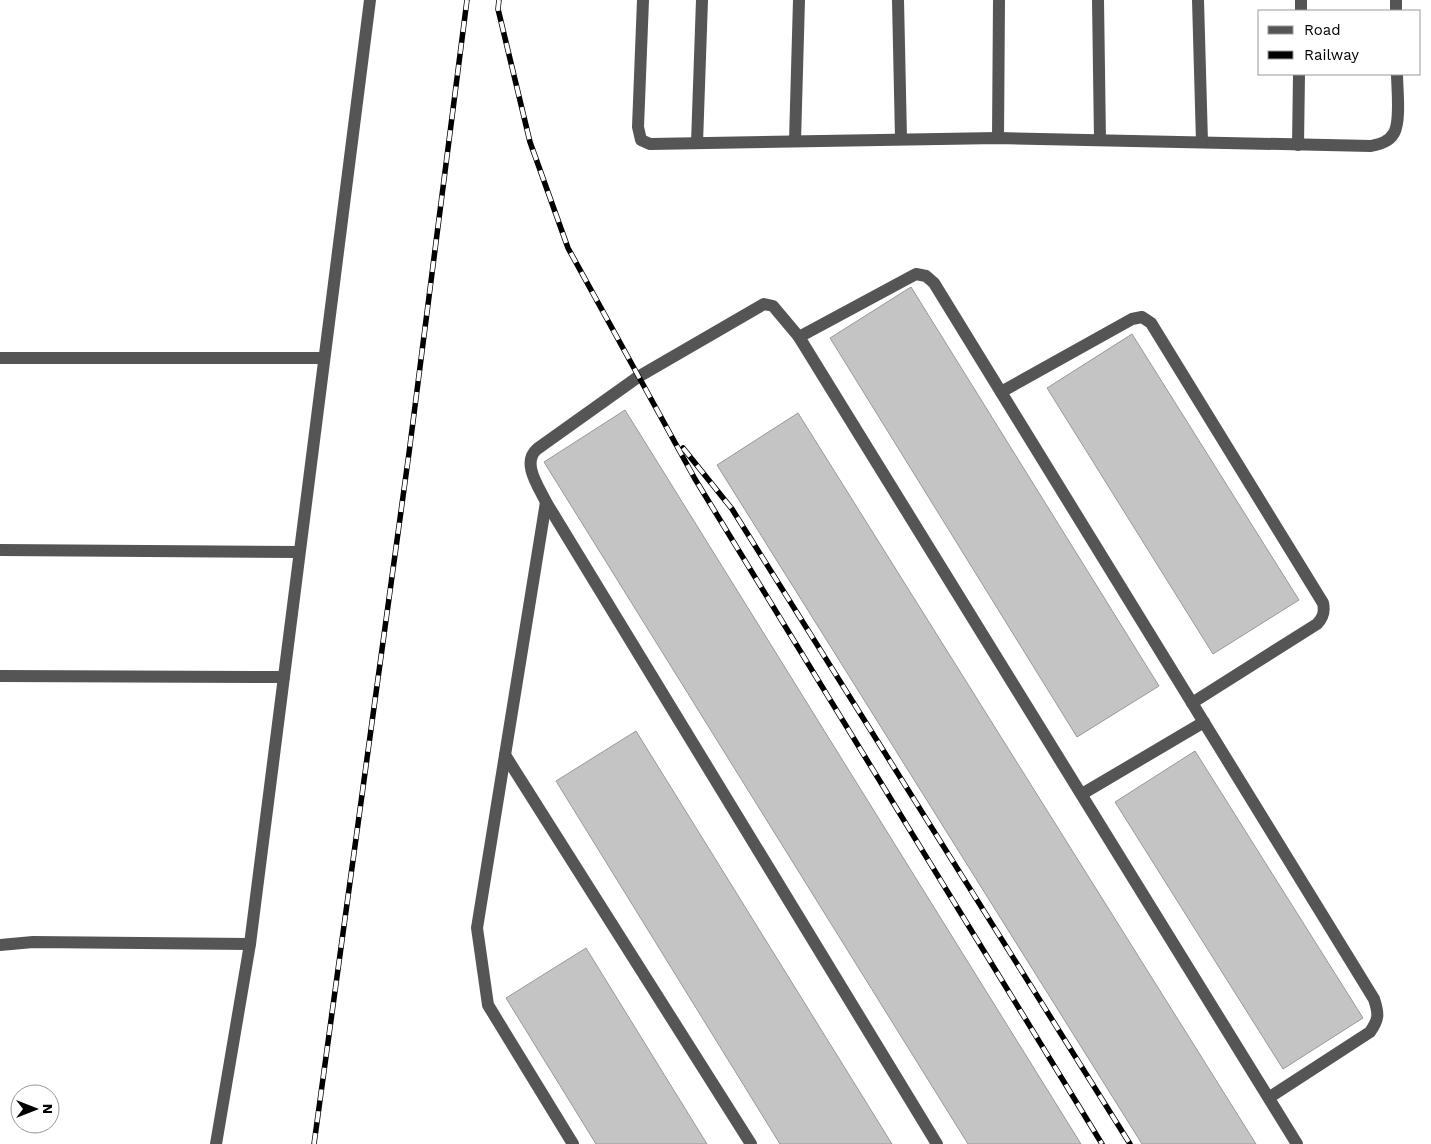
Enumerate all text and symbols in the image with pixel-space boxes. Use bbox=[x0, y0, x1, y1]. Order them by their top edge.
legend bbox=[1258, 10, 1421, 75]
text: Road bbox=[1304, 21, 1341, 39]
text: Railway bbox=[1304, 46, 1359, 64]
north arrow bbox=[10, 1084, 60, 1134]
text: N bbox=[40, 1104, 56, 1114]

